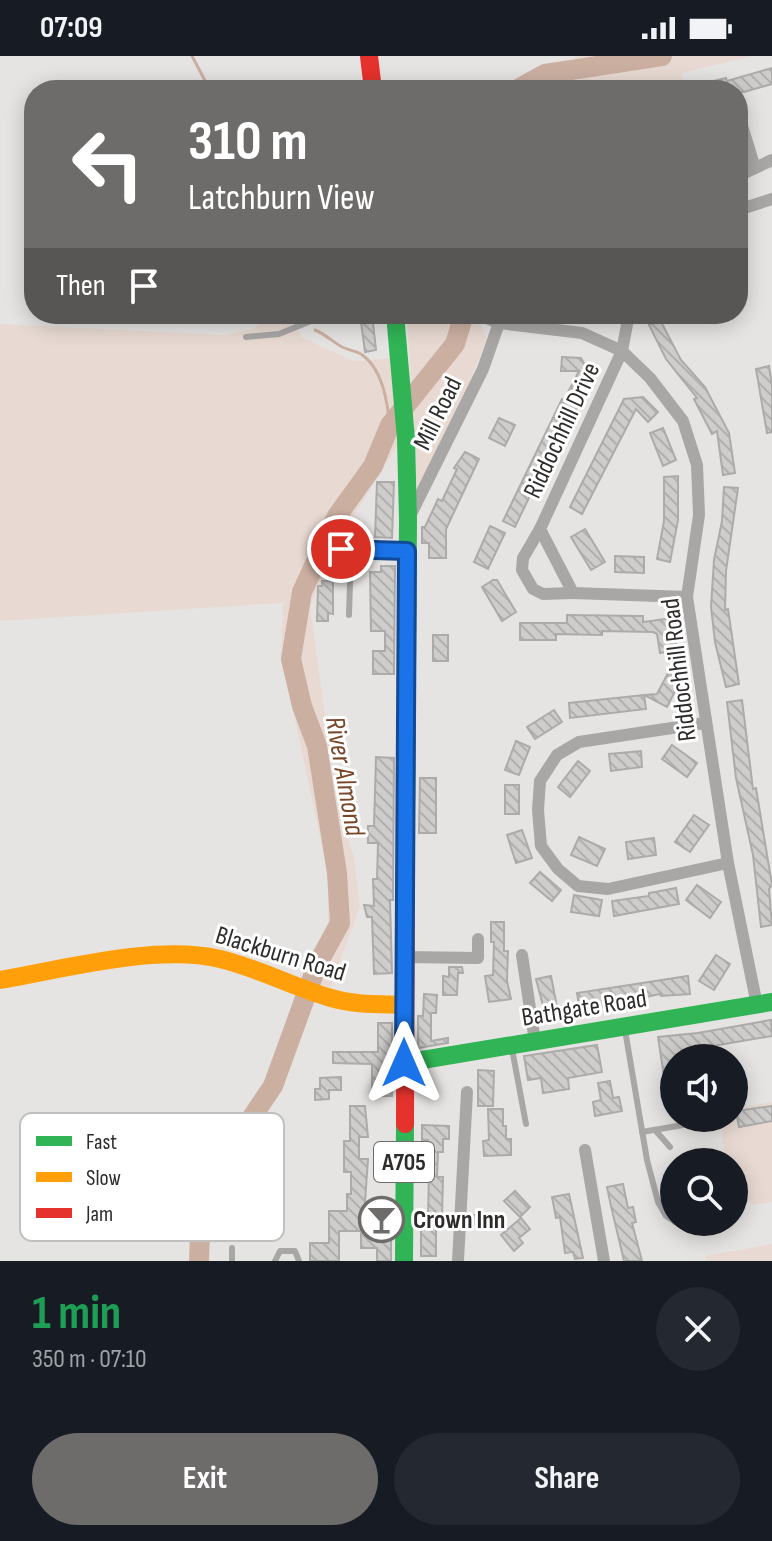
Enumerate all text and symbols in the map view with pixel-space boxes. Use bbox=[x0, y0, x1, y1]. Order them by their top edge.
text: 07:09 bbox=[40, 10, 102, 46]
text: 310 m bbox=[188, 109, 308, 176]
icon: left bbox=[56, 112, 160, 216]
text: Latchburn View bbox=[188, 177, 375, 220]
icon: arrive bbox=[122, 264, 166, 308]
text: Then bbox=[56, 268, 106, 304]
street label: Riddochhill Drive bbox=[517, 358, 607, 503]
street label: Mill Road bbox=[407, 372, 469, 455]
pin bbox=[307, 515, 375, 583]
icon: arrive bbox=[319, 527, 363, 571]
street label: Riddochhill Road bbox=[655, 596, 704, 743]
water label: River Almond bbox=[318, 714, 372, 840]
street label: Blackburn Road bbox=[212, 920, 349, 989]
street label: Bathgate Road bbox=[519, 983, 649, 1034]
position arrow bbox=[362, 1021, 446, 1105]
map controls bbox=[660, 1044, 748, 1236]
button: sound bbox=[660, 1044, 748, 1132]
legend bbox=[20, 1113, 284, 1241]
text: Fast bbox=[86, 1129, 117, 1156]
road number: A705 bbox=[374, 1142, 434, 1182]
button: search bbox=[660, 1148, 748, 1236]
text: Slow bbox=[86, 1165, 121, 1192]
bar icon: Crown Inn bbox=[358, 1195, 406, 1243]
text: Jam bbox=[85, 1201, 113, 1228]
place label: Crown Inn bbox=[413, 1205, 505, 1236]
text: 1 min bbox=[32, 1285, 121, 1342]
button: close bbox=[656, 1287, 740, 1371]
text: 350 m · 07:10 bbox=[32, 1344, 147, 1375]
button: Exit bbox=[32, 1433, 378, 1525]
button: Share bbox=[394, 1433, 740, 1525]

